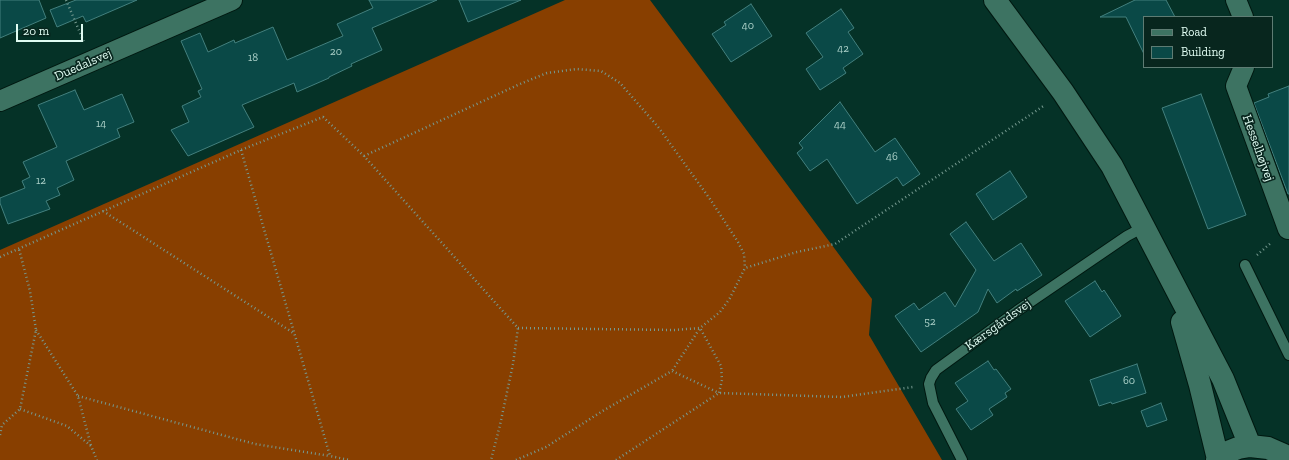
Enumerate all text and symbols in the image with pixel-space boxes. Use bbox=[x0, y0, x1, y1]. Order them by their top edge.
scale bar bbox=[18, 16, 85, 42]
legend bbox=[1143, 16, 1273, 68]
house number: 40 bbox=[742, 19, 754, 33]
text: 20 m bbox=[23, 24, 49, 38]
text: Road bbox=[1181, 25, 1207, 39]
house number: 42 bbox=[837, 42, 849, 56]
street label: Duedalsvej bbox=[52, 45, 114, 85]
house number: 20 bbox=[330, 45, 342, 59]
text: Building bbox=[1181, 45, 1225, 59]
house number: 18 bbox=[248, 51, 258, 65]
street label: Hesselhøjvej bbox=[1239, 113, 1277, 183]
house number: 14 bbox=[96, 117, 106, 131]
house number: 44 bbox=[834, 118, 846, 132]
house number: 46 bbox=[886, 150, 898, 164]
house number: 12 bbox=[36, 174, 46, 188]
street label: Kærsgårdsvej bbox=[962, 296, 1034, 354]
house number: 52 bbox=[924, 315, 936, 329]
house number: 60 bbox=[1123, 374, 1135, 388]

